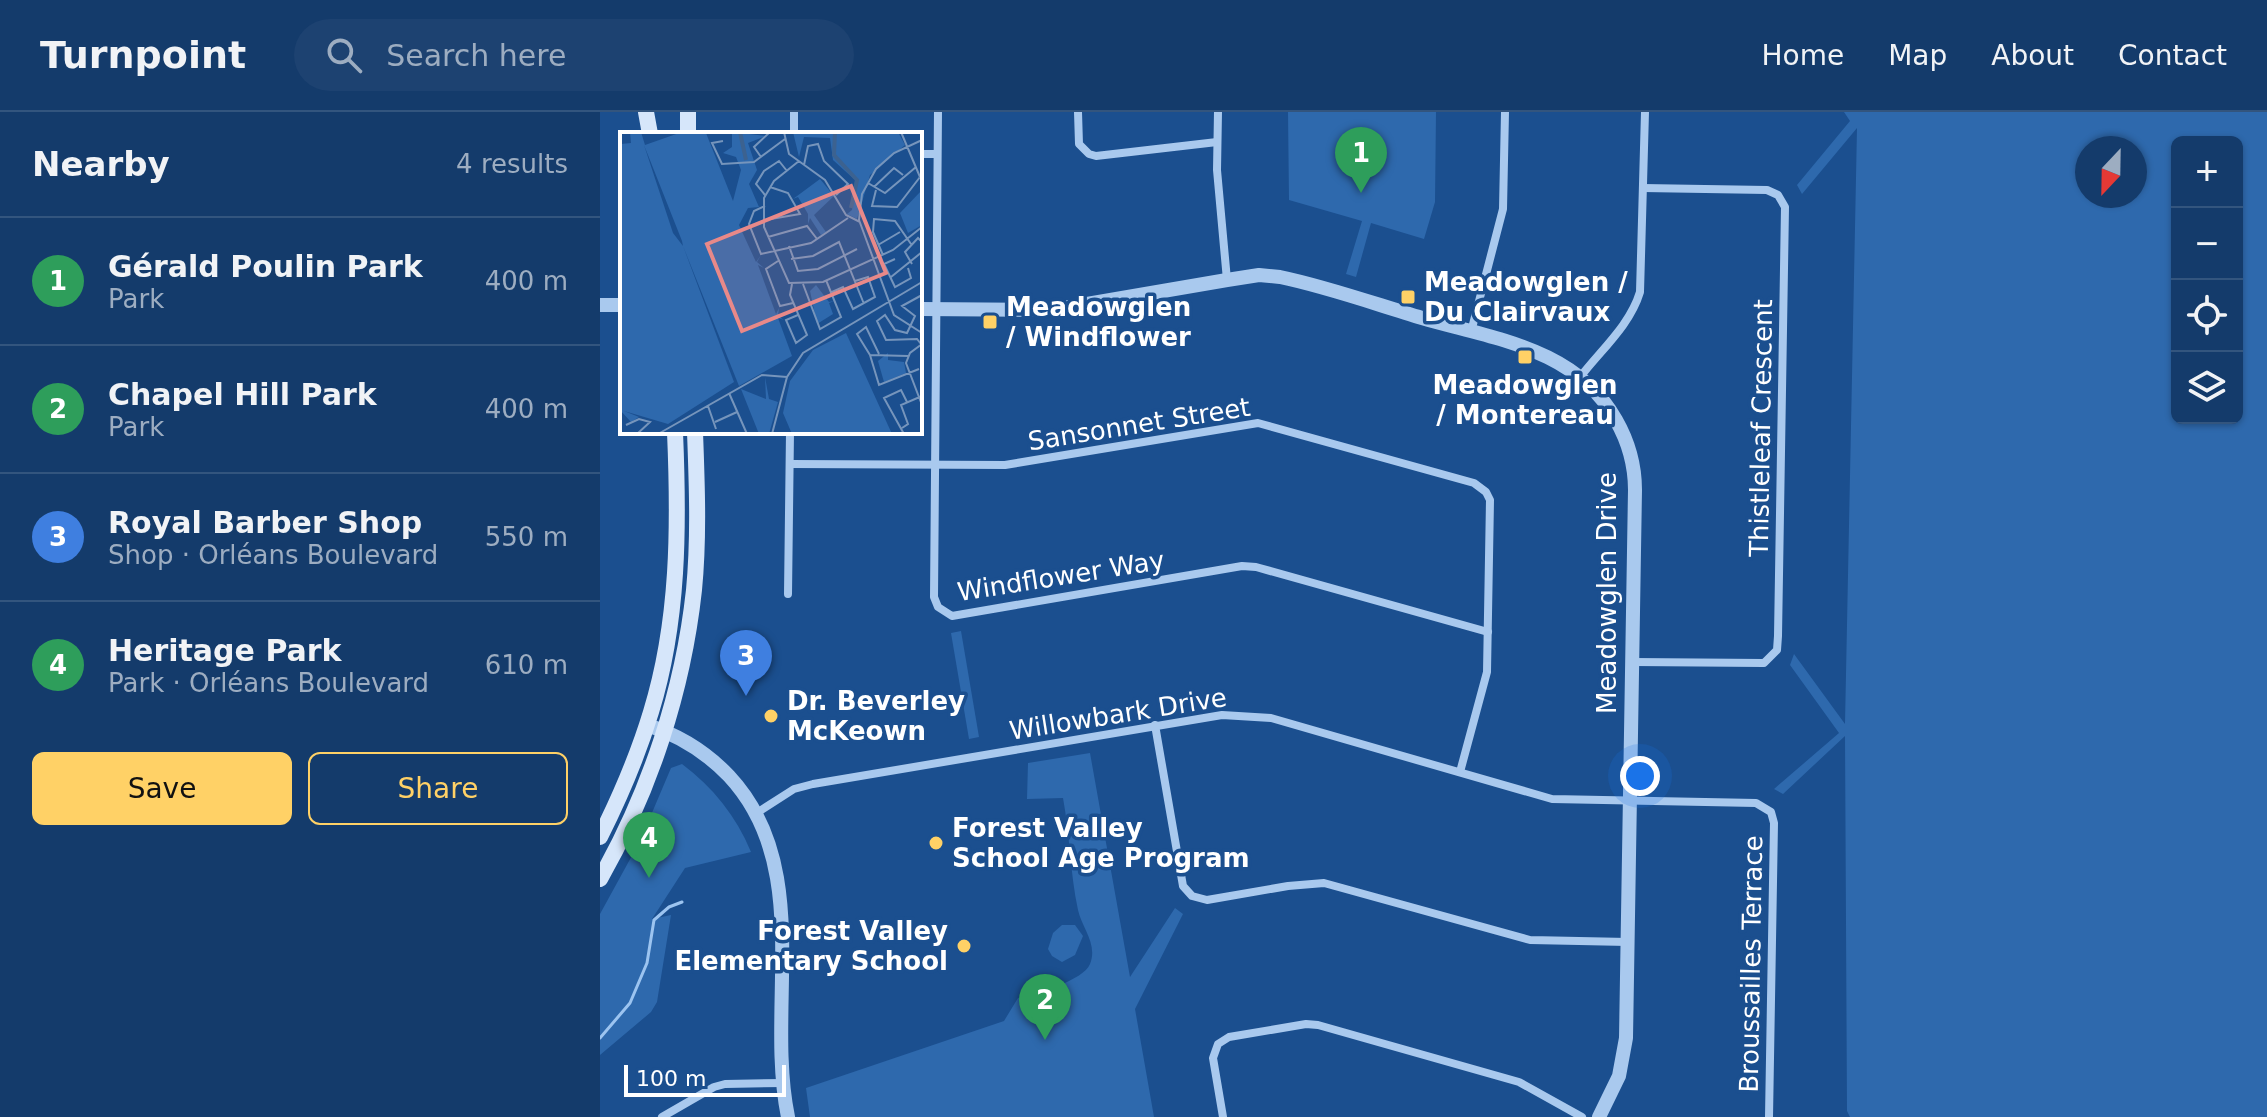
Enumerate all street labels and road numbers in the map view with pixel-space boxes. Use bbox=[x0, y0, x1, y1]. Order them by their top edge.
street label: Thistleleaf Crescent bbox=[1744, 299, 1778, 558]
street label: Sansonnet Street bbox=[1026, 392, 1252, 456]
street label: Meadowglen Drive bbox=[1592, 472, 1622, 714]
street label: Windflower Way bbox=[955, 545, 1167, 607]
street label: Willowbark Drive bbox=[1007, 682, 1229, 746]
street label: Broussailles Terrace bbox=[1734, 835, 1768, 1093]

